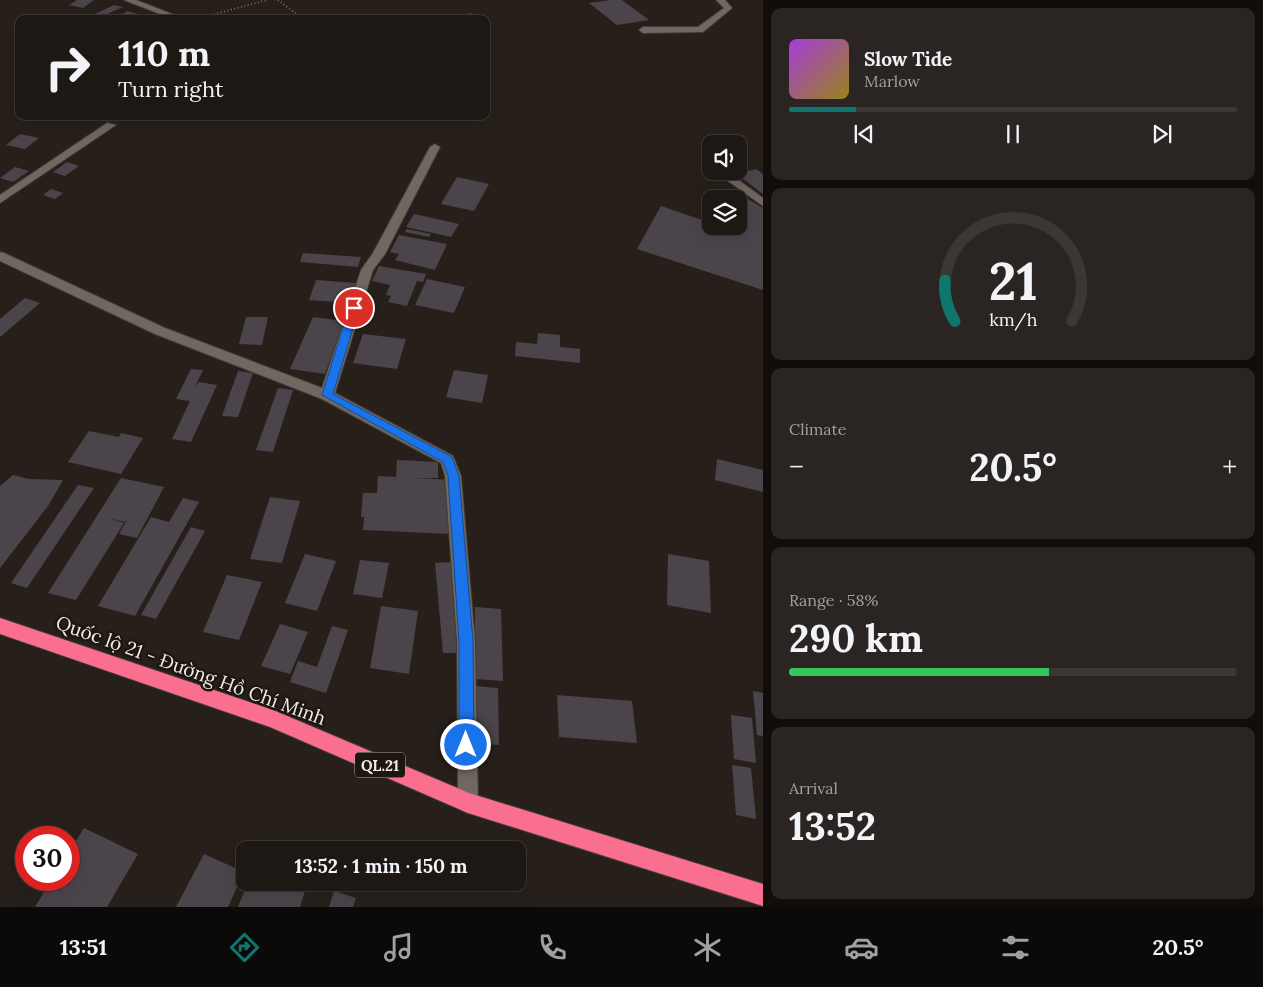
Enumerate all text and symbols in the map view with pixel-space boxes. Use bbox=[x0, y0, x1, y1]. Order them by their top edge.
text: 110 m bbox=[118, 31, 210, 76]
icon: right bbox=[35, 35, 100, 100]
text: Slow Tide bbox=[864, 47, 952, 71]
text: Marlow bbox=[864, 71, 920, 91]
text: Turn right bbox=[118, 75, 223, 103]
icon: previous bbox=[850, 120, 878, 148]
icon: pause bbox=[999, 120, 1027, 148]
icon: next bbox=[1148, 120, 1176, 148]
map controls bbox=[702, 135, 747, 235]
button: sound bbox=[702, 135, 747, 180]
button: layers bbox=[702, 190, 747, 235]
text: 21 bbox=[989, 248, 1037, 314]
pin bbox=[333, 287, 375, 329]
icon: arrive bbox=[340, 294, 368, 322]
text: km/h bbox=[989, 308, 1037, 331]
text: Climate bbox=[789, 419, 846, 439]
text: 20.5° bbox=[969, 443, 1057, 491]
text: − bbox=[789, 449, 804, 485]
text: + bbox=[1222, 449, 1237, 485]
text: Range · 58% bbox=[789, 590, 879, 610]
street label: Quốc lộ 21 - Đường Hồ Chí Minh bbox=[53, 610, 329, 730]
text: 290 km bbox=[789, 614, 923, 662]
position arrow bbox=[439, 718, 491, 770]
road number: QL.21 bbox=[355, 752, 405, 778]
text: Arrival bbox=[789, 778, 838, 798]
text: 13:52 bbox=[789, 802, 876, 850]
speed limit sign: 30 bbox=[15, 826, 80, 891]
text: 13:52 · 1 min · 150 m bbox=[294, 854, 468, 878]
icon: directions bbox=[227, 930, 262, 965]
icon: music bbox=[381, 930, 416, 965]
icon: phone bbox=[535, 930, 570, 965]
icon: climate bbox=[690, 930, 725, 965]
icon: car bbox=[844, 930, 879, 965]
icon: filters bbox=[998, 930, 1033, 965]
text: 13:51 bbox=[60, 933, 107, 961]
text: 20.5° bbox=[1153, 933, 1203, 961]

